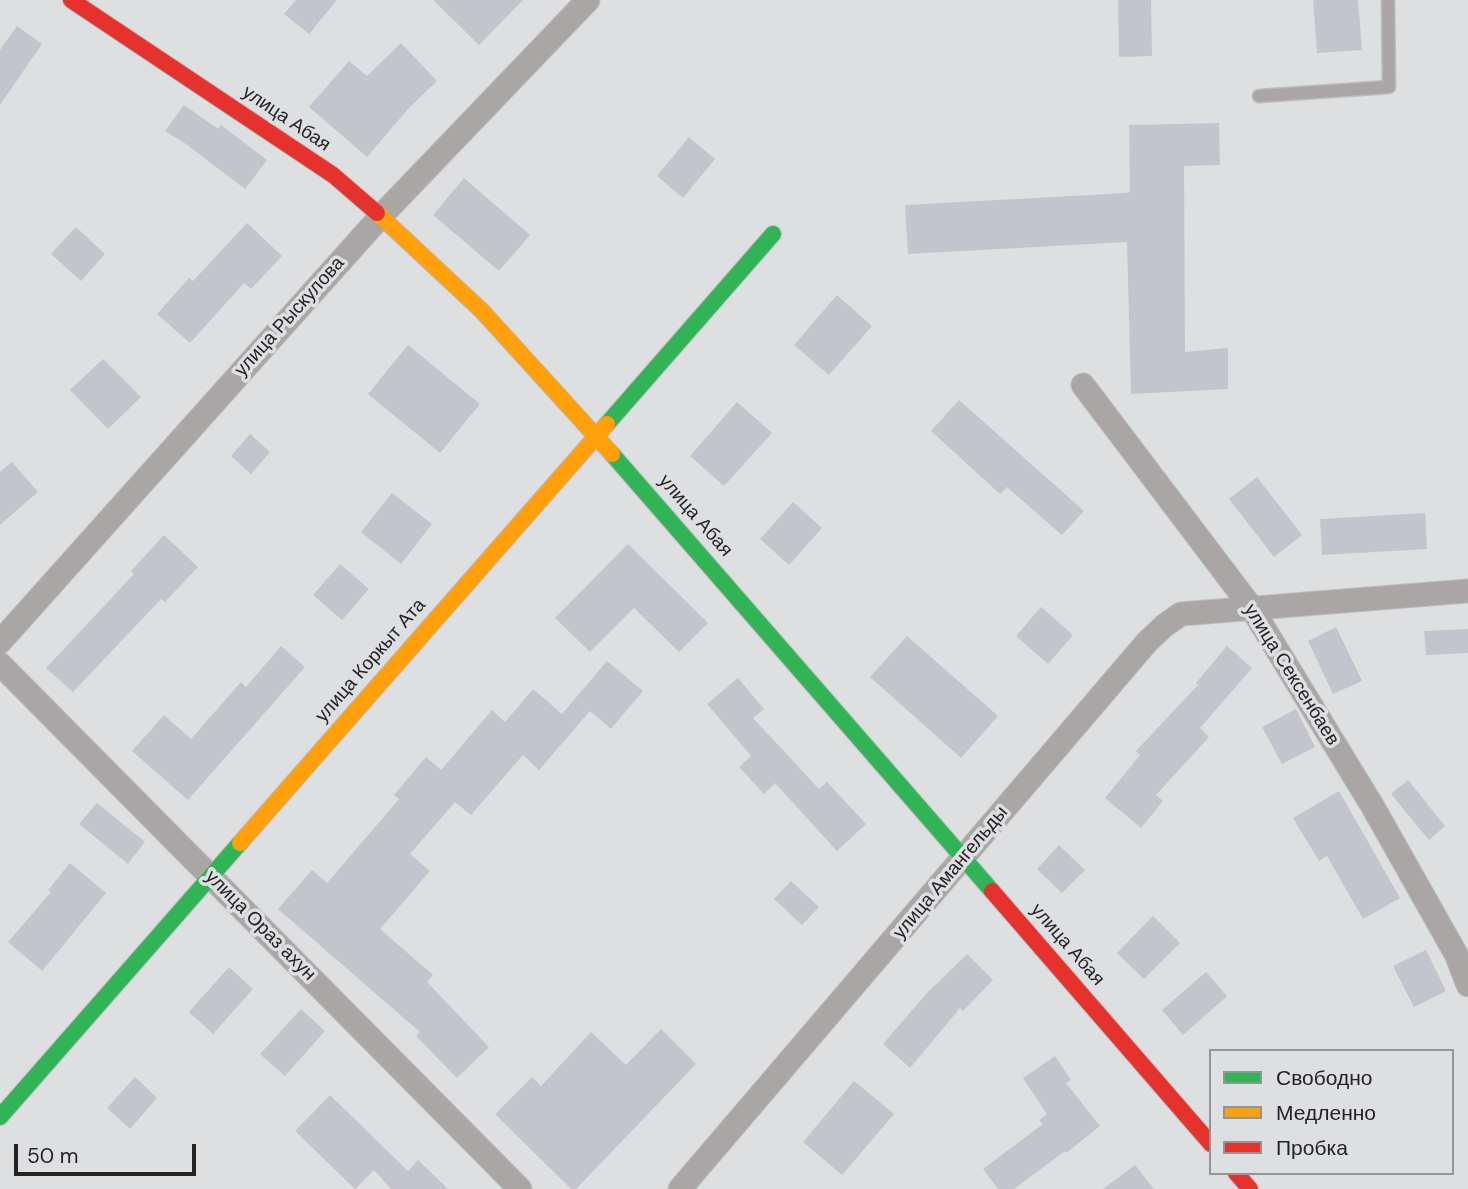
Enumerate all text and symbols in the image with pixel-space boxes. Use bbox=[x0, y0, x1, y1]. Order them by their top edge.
street label: улица Абая bbox=[238, 81, 334, 157]
street label: улица Рыскулова bbox=[230, 253, 350, 381]
street label: улица Абая bbox=[653, 470, 737, 562]
street label: улица Коркыт Ата bbox=[311, 594, 431, 728]
street label: улица Сексенбаев bbox=[1238, 600, 1344, 750]
street label: улица Амангельды bbox=[889, 802, 1013, 944]
street label: улица Ораз ахун bbox=[200, 866, 320, 986]
street label: улица Абая bbox=[1025, 899, 1109, 991]
legend bbox=[1209, 1049, 1454, 1175]
text: Свободно bbox=[1276, 1064, 1373, 1092]
text: Медленно bbox=[1276, 1099, 1376, 1127]
scale bar bbox=[18, 1130, 200, 1174]
text: Пробка bbox=[1276, 1134, 1348, 1162]
text: 50 m bbox=[27, 1142, 78, 1170]

